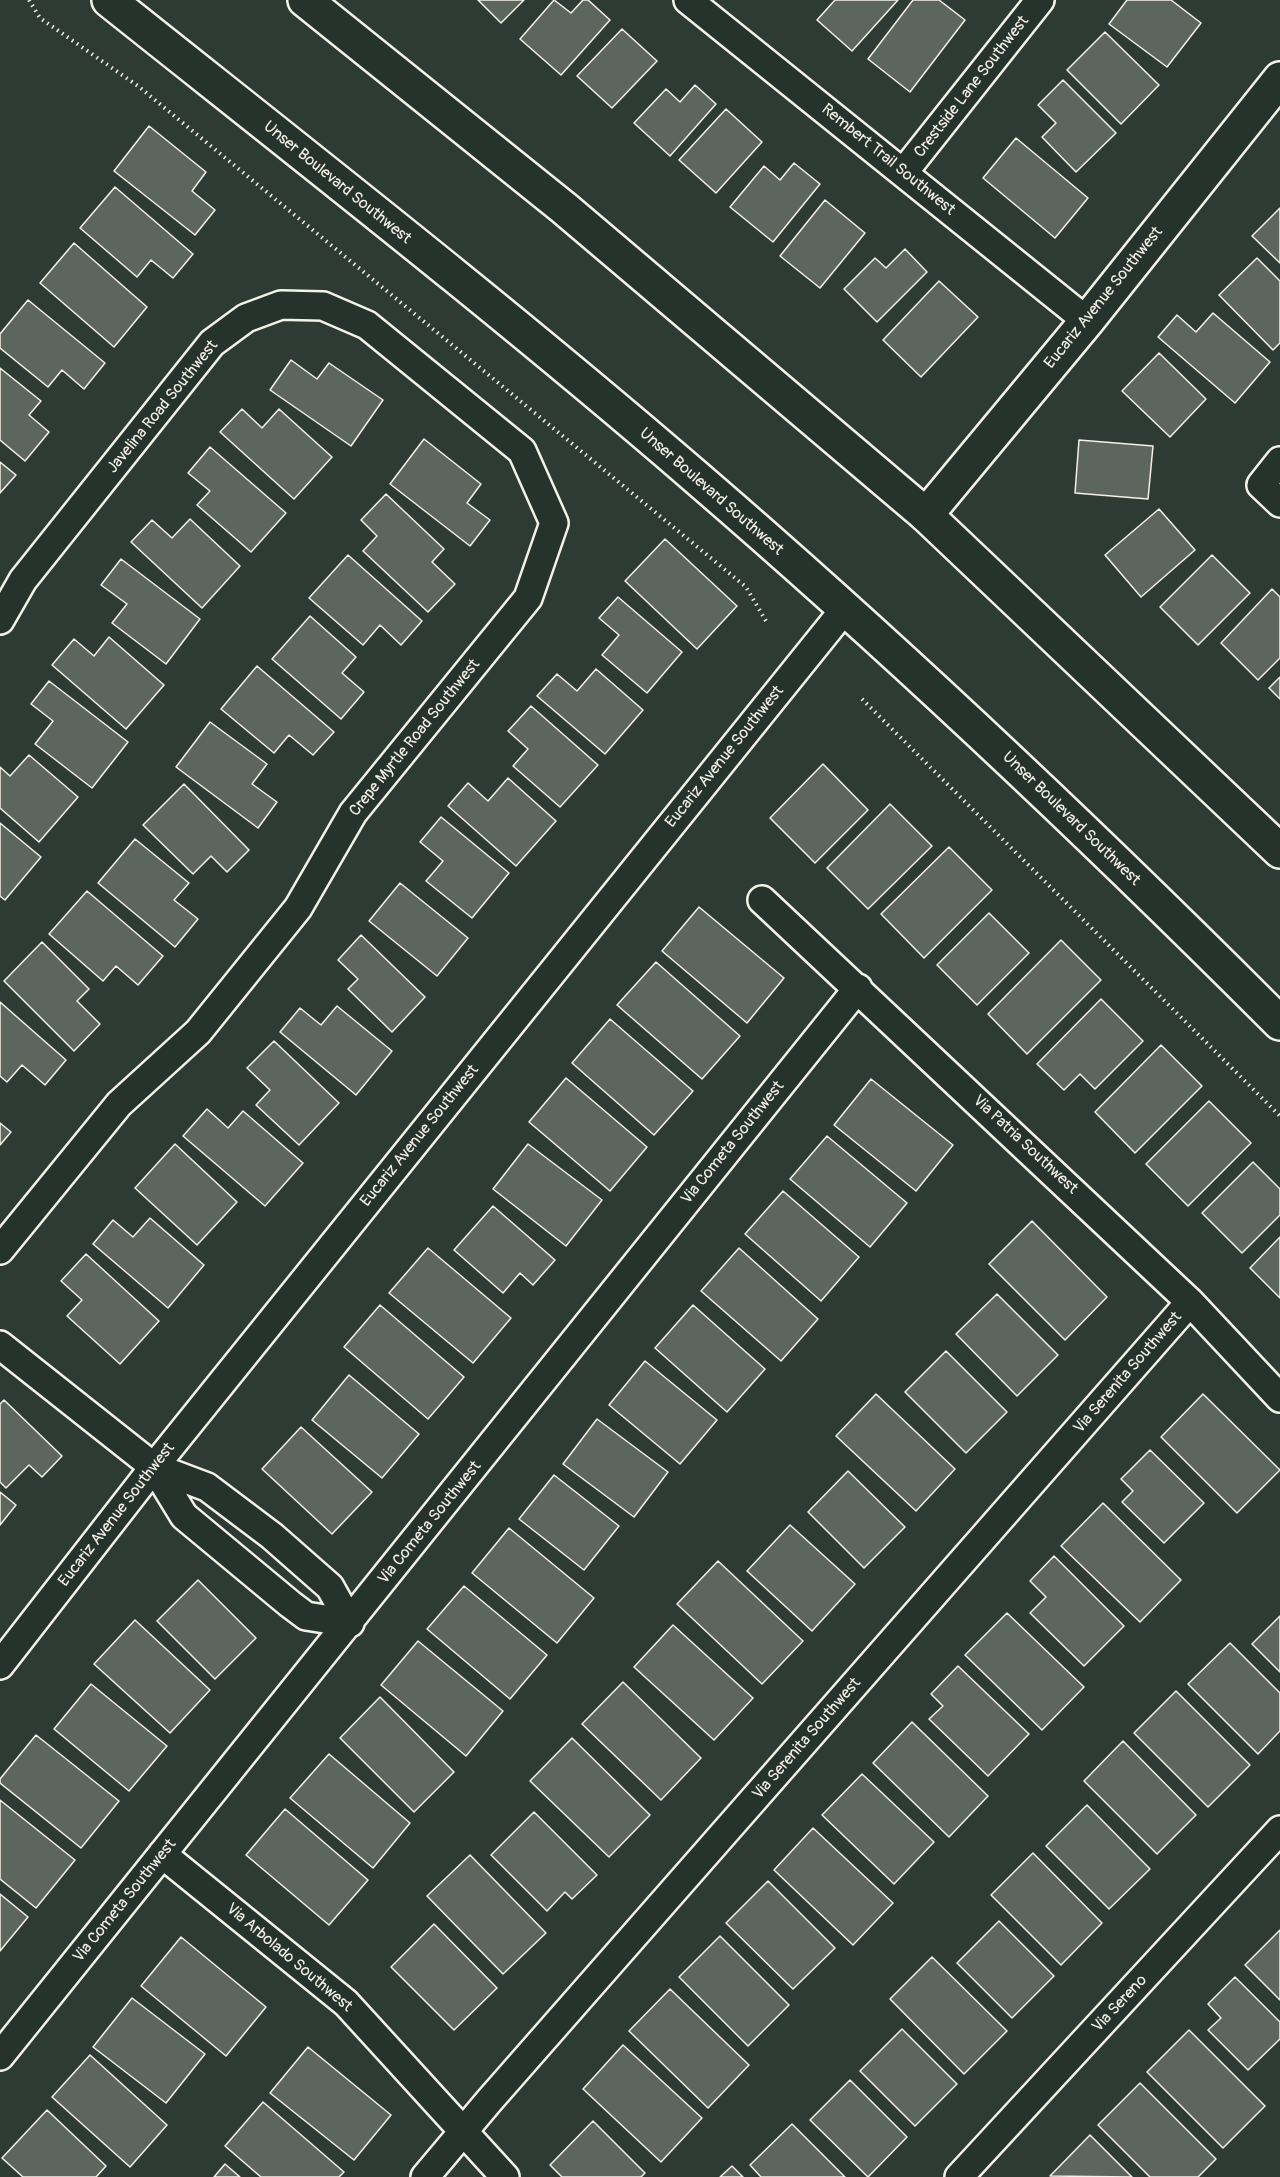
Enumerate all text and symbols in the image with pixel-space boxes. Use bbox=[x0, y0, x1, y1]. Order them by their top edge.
street label: Crestside Lane Southwest bbox=[911, 12, 1033, 162]
street label: Rembert Trail Southwest bbox=[817, 100, 959, 220]
street label: Unser Boulevard Southwest bbox=[259, 117, 415, 249]
street label: Eucariz Avenue Southwest bbox=[1041, 223, 1167, 373]
street label: Javelina Road Southwest bbox=[103, 337, 223, 477]
street label: Unser Boulevard Southwest bbox=[635, 424, 787, 560]
street label: Crepe Myrtle Road Southwest bbox=[346, 656, 484, 820]
street label: Eucariz Avenue Southwest bbox=[662, 682, 788, 832]
street label: Unser Boulevard Southwest bbox=[998, 748, 1144, 890]
street label: Eucariz Avenue Southwest bbox=[357, 1061, 483, 1211]
street label: Via Cometa Southwest bbox=[677, 1078, 789, 1208]
street label: Via Patria Southwest bbox=[968, 1091, 1082, 1199]
street label: Via Serenita Southwest bbox=[1070, 1308, 1186, 1438]
street label: Eucariz Avenue Southwest bbox=[55, 1439, 179, 1591]
street label: Via Cometa Southwest bbox=[374, 1458, 486, 1588]
street label: Via Serenita Southwest bbox=[749, 1674, 865, 1804]
street label: Via Cometa Southwest bbox=[69, 1836, 181, 1966]
street label: Via Arbolado Southwest bbox=[222, 1900, 356, 2016]
street label: Via Sereno bbox=[1089, 1971, 1151, 2037]

